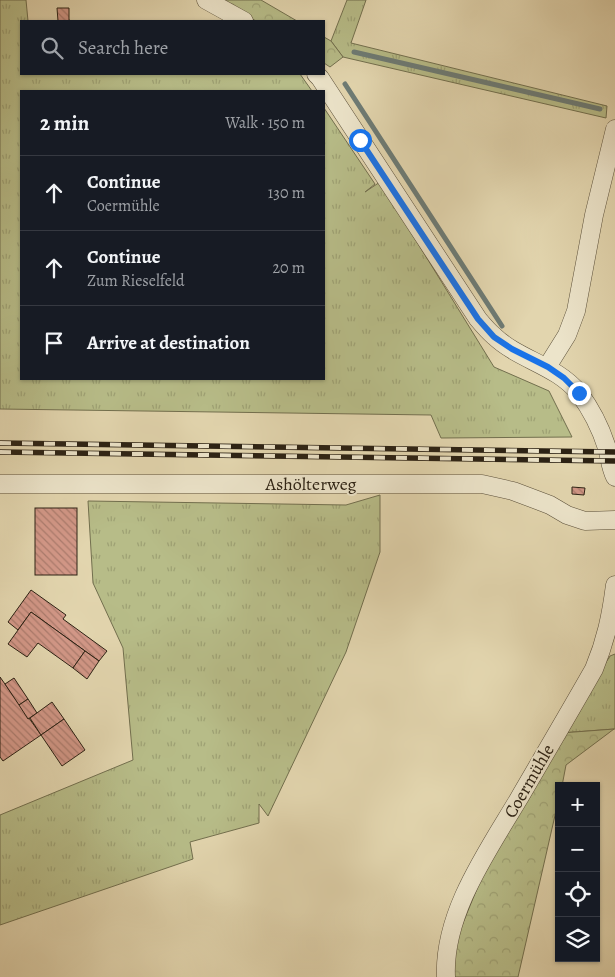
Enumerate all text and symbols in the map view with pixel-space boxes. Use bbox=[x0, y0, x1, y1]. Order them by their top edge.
search box bbox=[20, 20, 325, 75]
icon: search bbox=[38, 34, 66, 62]
text: Search here bbox=[78, 35, 168, 61]
text: 2 min bbox=[40, 109, 89, 137]
text: Walk · 150 m bbox=[225, 112, 305, 134]
route start bbox=[349, 129, 372, 152]
text: Continue bbox=[87, 169, 161, 195]
icon: ahead bbox=[40, 179, 68, 207]
text: 130 m bbox=[268, 182, 305, 204]
text: Coermühle bbox=[87, 195, 160, 217]
text: Continue bbox=[87, 244, 161, 270]
icon: ahead bbox=[40, 254, 68, 282]
text: 20 m bbox=[272, 257, 305, 279]
text: Zum Rieselfeld bbox=[87, 270, 185, 292]
icon: arrive bbox=[40, 329, 68, 357]
text: Arrive at destination bbox=[87, 330, 250, 356]
route end bbox=[568, 382, 591, 405]
street label: Ashölterweg bbox=[264, 472, 357, 496]
street label: Coermühle bbox=[498, 740, 560, 822]
map controls bbox=[555, 782, 600, 962]
button: + bbox=[555, 782, 600, 827]
button: − bbox=[555, 827, 600, 872]
button: locate bbox=[555, 872, 600, 917]
button: layers bbox=[555, 917, 600, 962]

